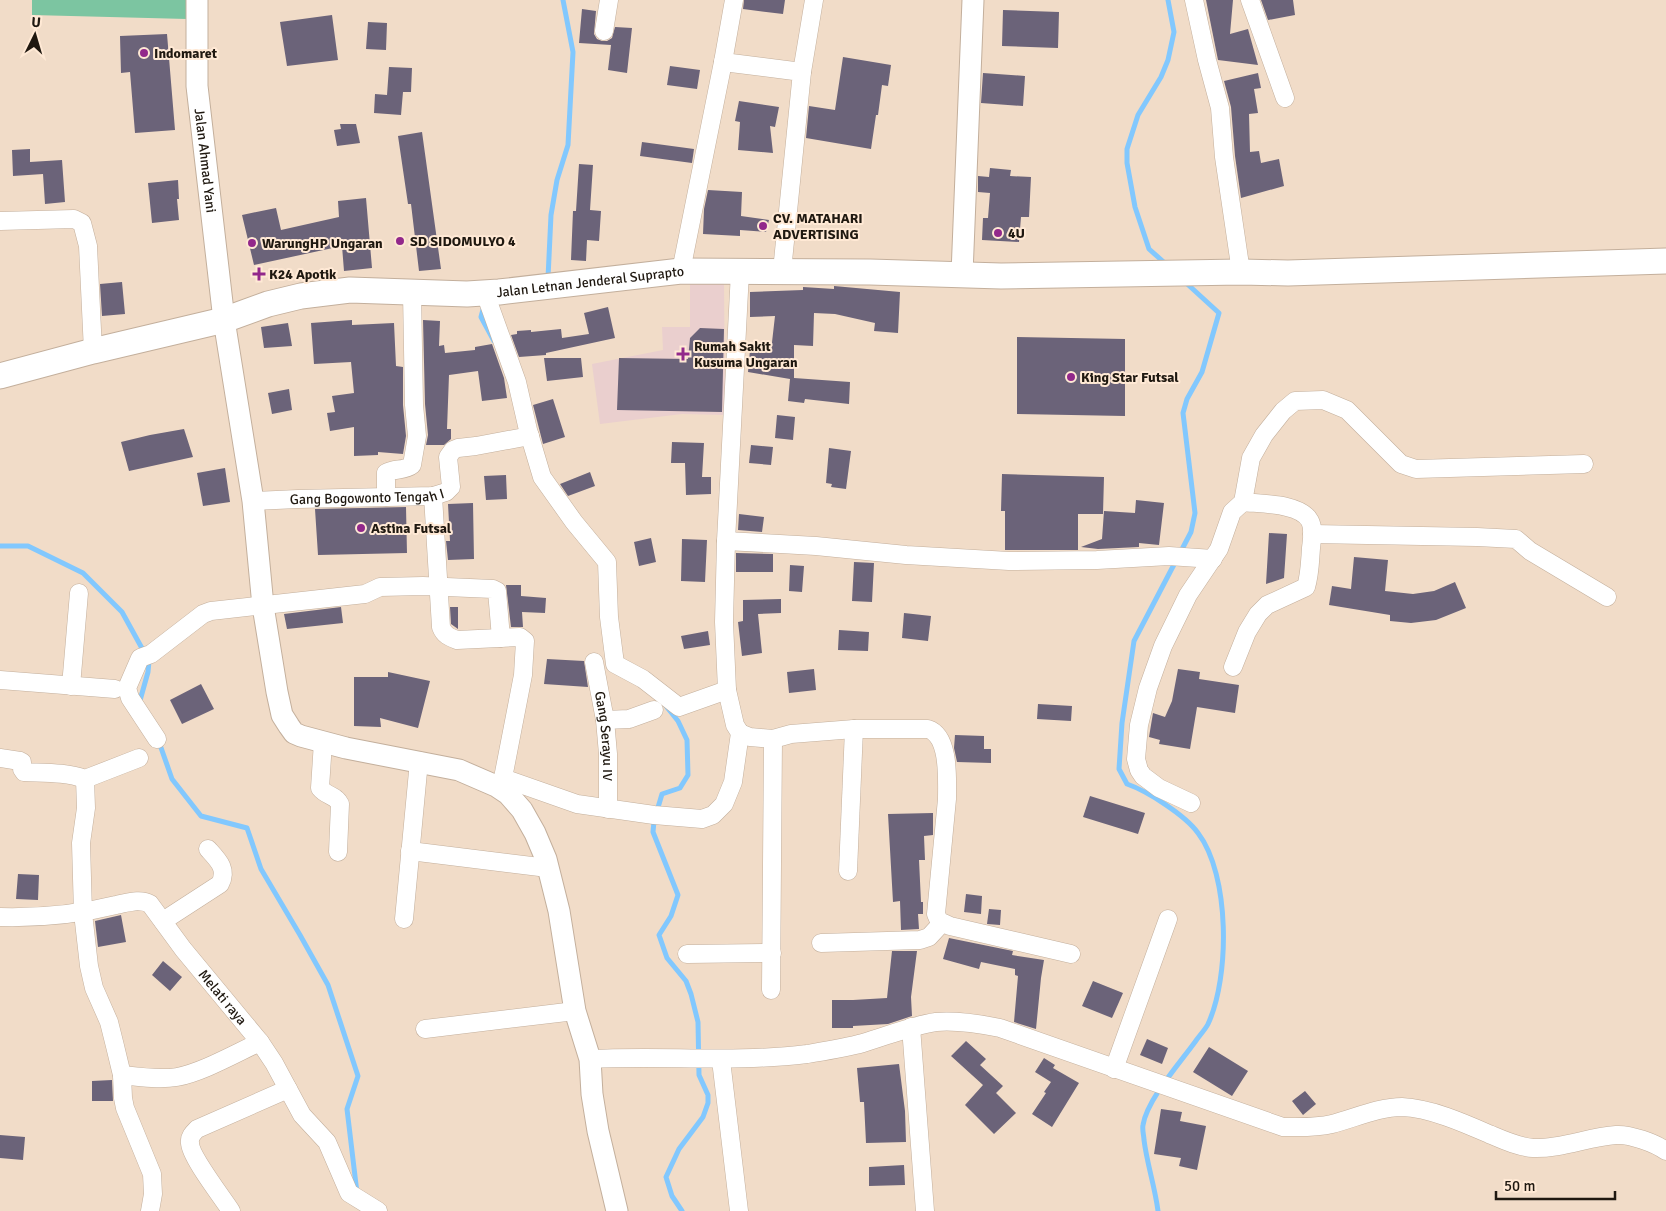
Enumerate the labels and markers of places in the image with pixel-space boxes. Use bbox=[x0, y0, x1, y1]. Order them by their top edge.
place label: Indomaret bbox=[154, 45, 218, 62]
marker: Indomaret bbox=[138, 47, 150, 59]
place label: CV. MATAHARI ADVERTISING bbox=[773, 210, 863, 243]
marker: CV. MATAHARI ADVERTISING bbox=[757, 220, 769, 232]
place label: 4U bbox=[1008, 225, 1025, 242]
marker: 4U bbox=[992, 227, 1004, 239]
place label: SD SIDOMULYO 4 bbox=[410, 233, 516, 250]
place label: WarungHP Ungaran bbox=[262, 235, 383, 252]
marker: SD SIDOMULYO 4 bbox=[394, 235, 406, 247]
marker: WarungHP Ungaran bbox=[246, 237, 258, 249]
place label: K24 Apotik bbox=[269, 266, 337, 283]
marker: K24 Apotik bbox=[253, 268, 265, 280]
place label: Rumah Sakit Kusuma Ungaran bbox=[694, 338, 798, 371]
marker: Rumah Sakit Kusuma Ungaran bbox=[676, 347, 690, 361]
place label: King Star Futsal bbox=[1081, 369, 1179, 386]
marker: King Star Futsal bbox=[1065, 371, 1077, 383]
place label: Astina Futsal bbox=[371, 520, 452, 537]
marker: Astina Futsal bbox=[355, 522, 367, 534]

